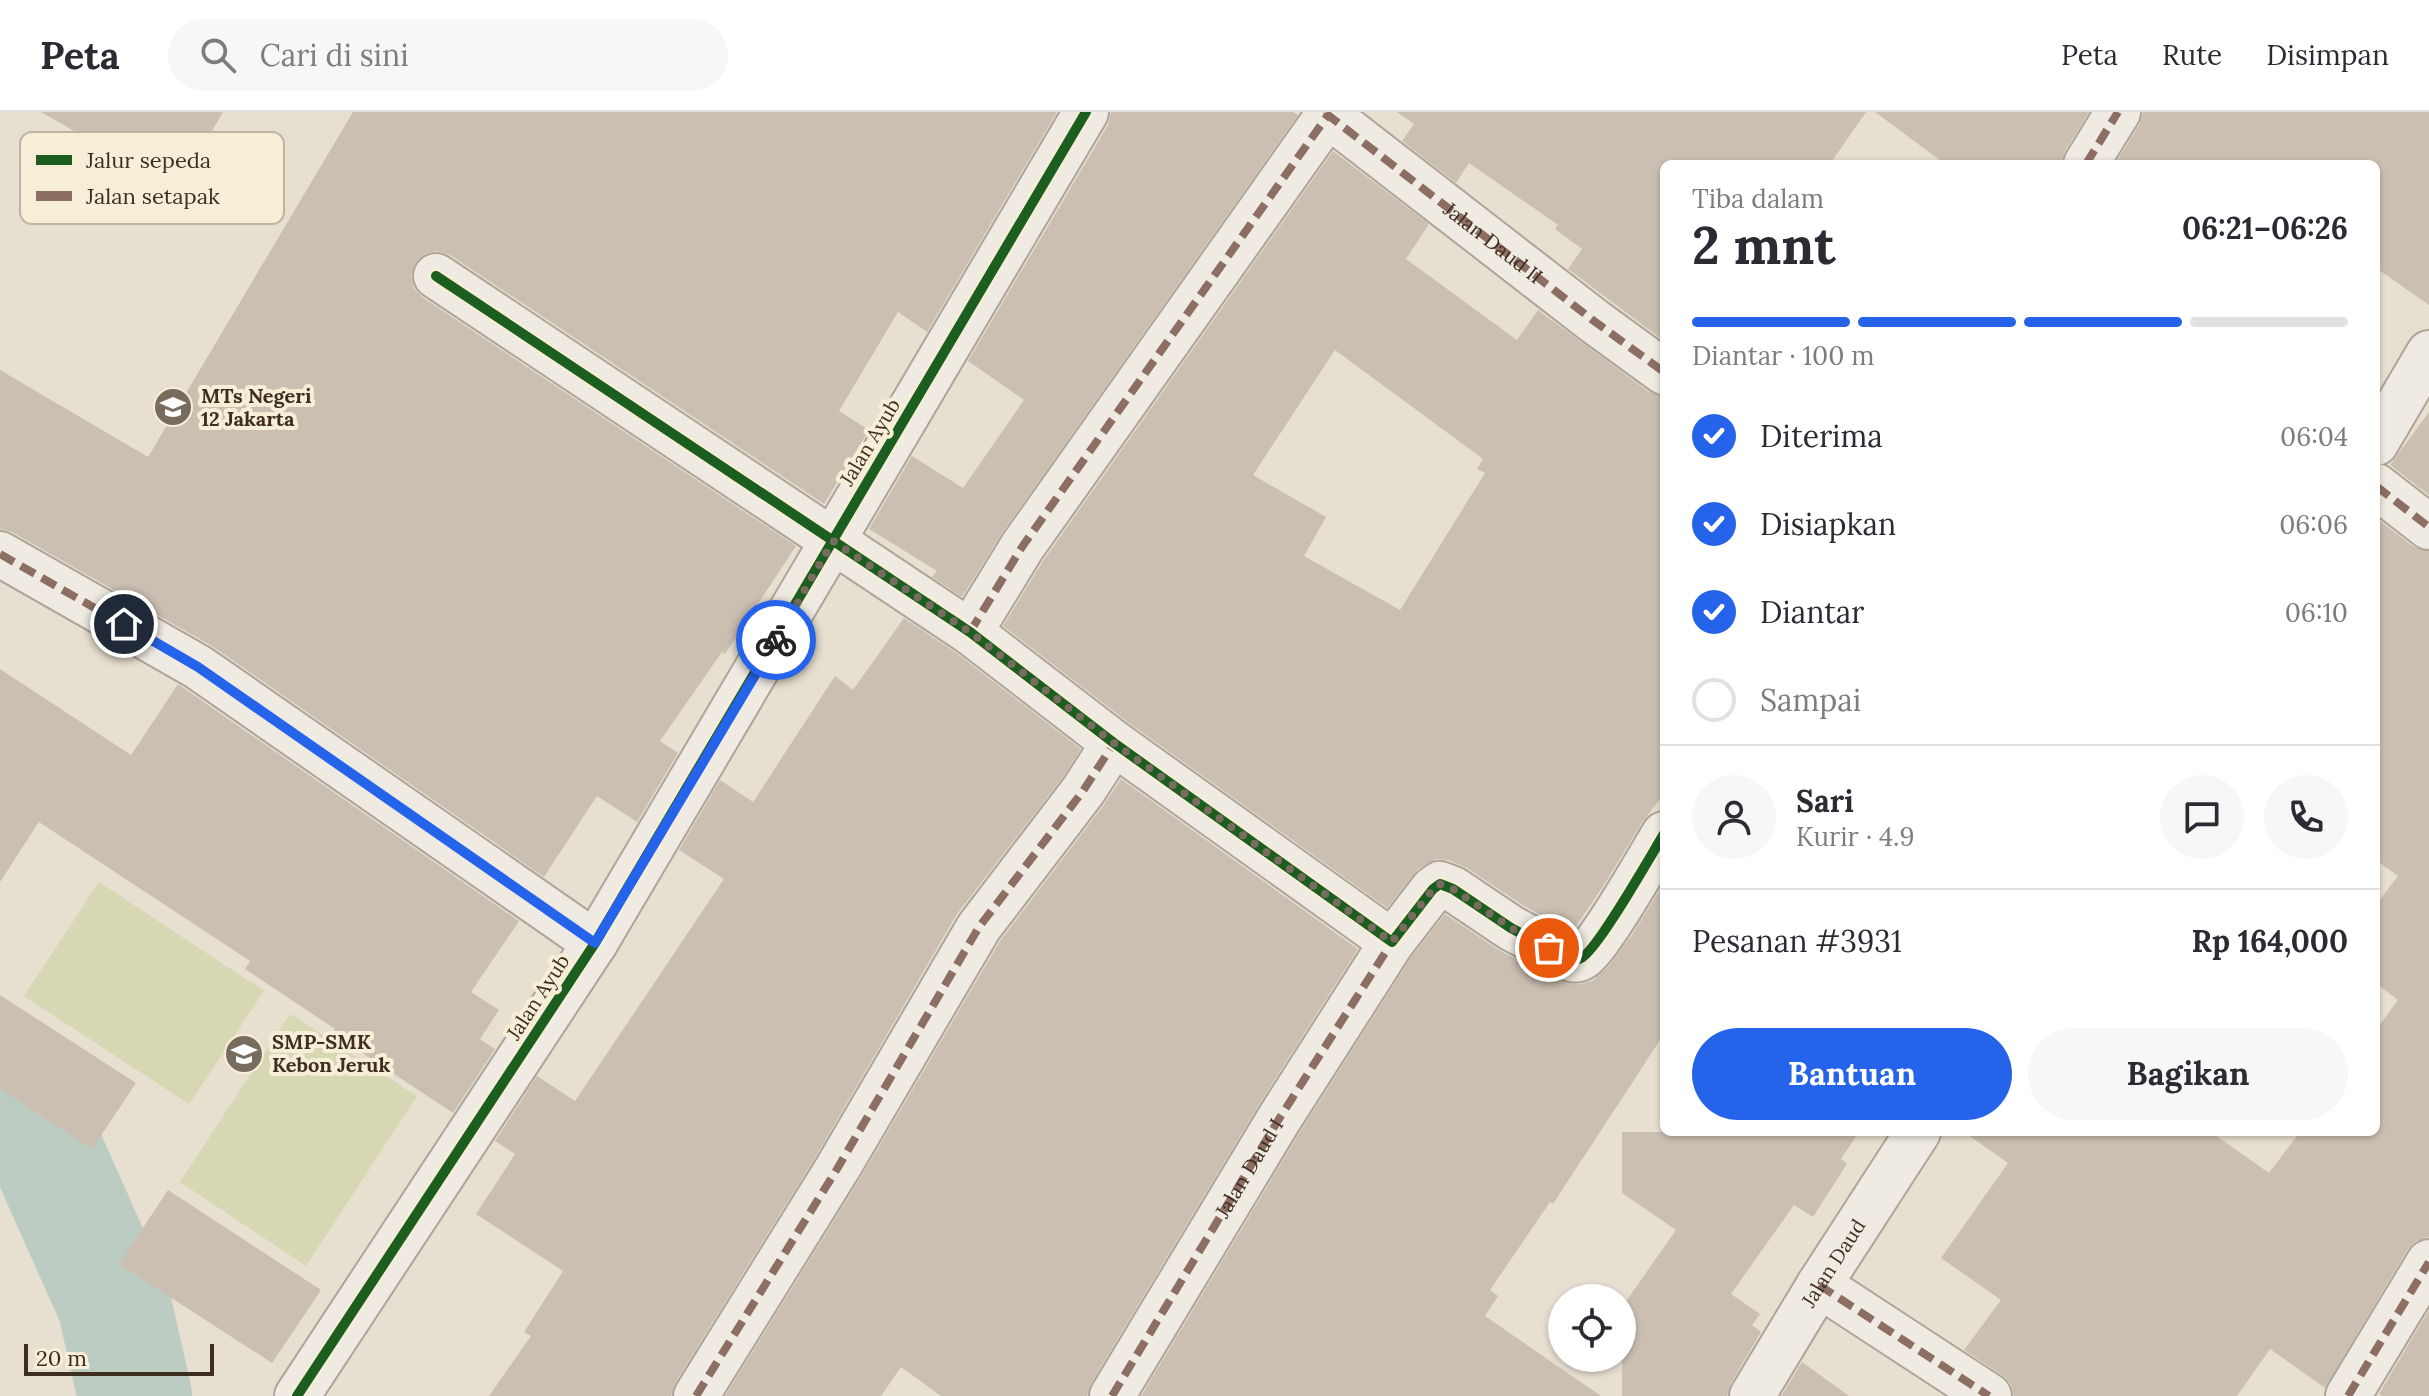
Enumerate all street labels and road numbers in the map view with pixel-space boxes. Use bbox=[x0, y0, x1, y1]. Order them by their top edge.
street label: Jalan Daud II bbox=[1438, 196, 1548, 289]
street label: Jalan Ayub bbox=[833, 394, 905, 491]
street label: Jalan Ayub bbox=[500, 949, 574, 1045]
street label: Jalan Daud I bbox=[1209, 1114, 1288, 1223]
street label: Jalan Daud bbox=[1795, 1214, 1870, 1312]

